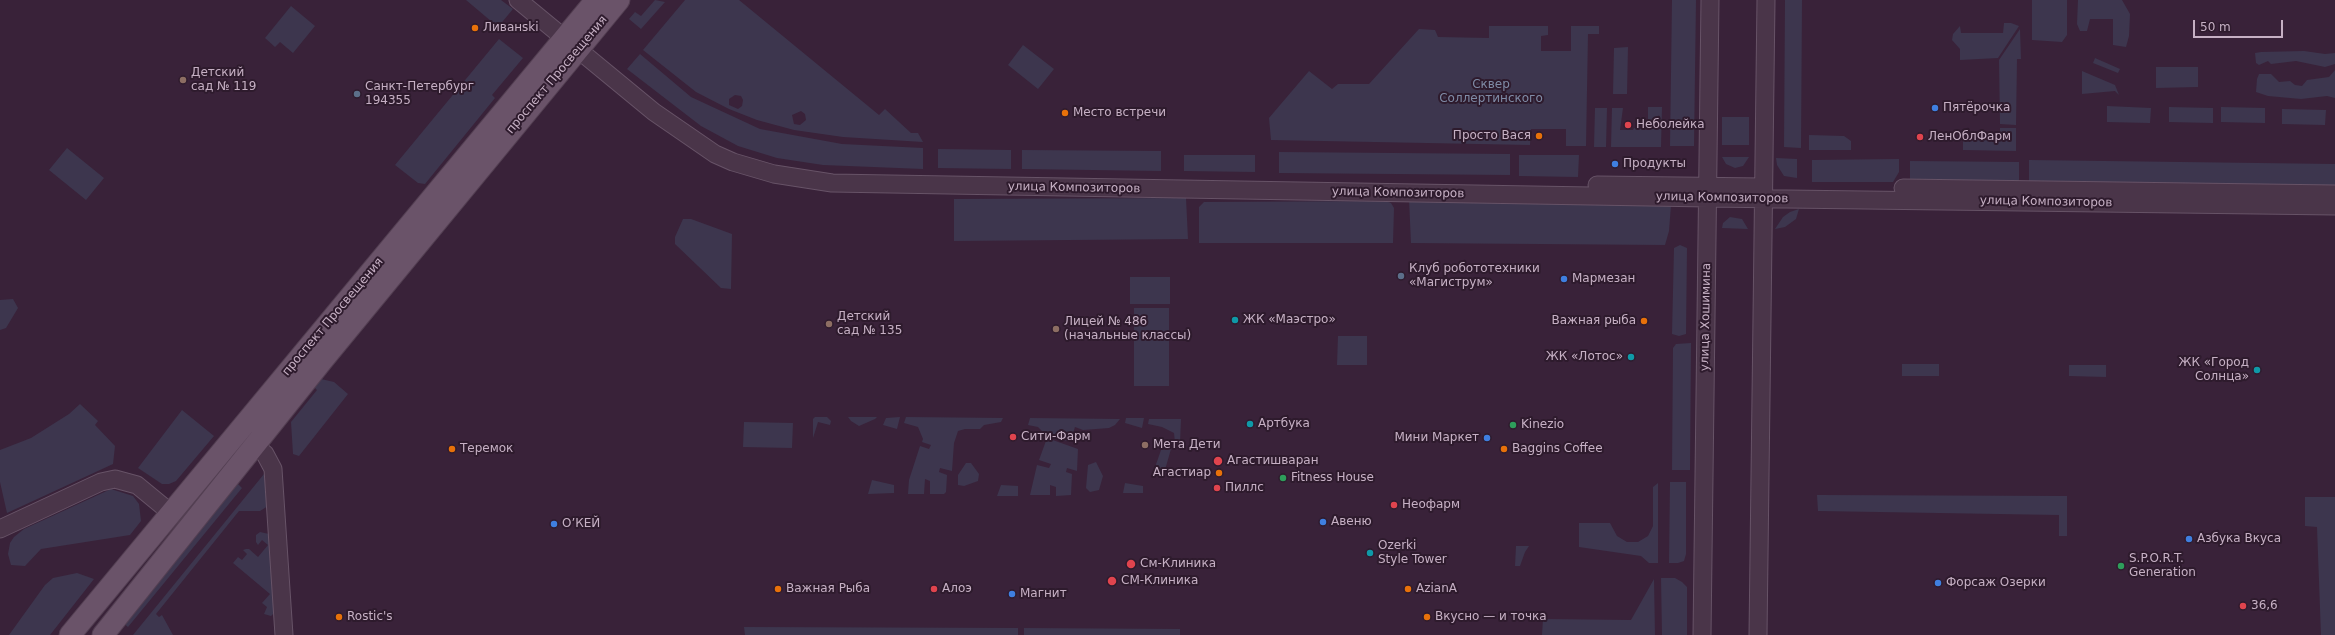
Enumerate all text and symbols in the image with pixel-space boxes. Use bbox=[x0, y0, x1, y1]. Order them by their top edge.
scale bar bbox=[2195, 12, 2285, 38]
street label: проспект Просвещения bbox=[504, 13, 610, 137]
text: 50 m bbox=[2200, 20, 2231, 34]
place label: Ливанski bbox=[483, 21, 539, 35]
marker: Ливанski bbox=[470, 23, 480, 33]
place label: Детский сад № 119 bbox=[191, 66, 256, 94]
marker: Детский сад № 119 bbox=[178, 75, 188, 85]
park label: Сквер Соллертинского bbox=[1439, 78, 1543, 106]
place label: Санкт-Петербург 194355 bbox=[365, 80, 474, 108]
marker: Санкт-Петербург 194355 bbox=[352, 89, 362, 99]
place label: Пятёрочка bbox=[1943, 101, 2010, 115]
marker: Пятёрочка bbox=[1930, 103, 1940, 113]
place label: Место встречи bbox=[1073, 106, 1166, 120]
marker: Место встречи bbox=[1060, 108, 1070, 118]
place label: Неболейка bbox=[1636, 118, 1705, 132]
marker: Неболейка bbox=[1623, 120, 1633, 130]
place label: Просто Вася bbox=[1453, 129, 1531, 143]
place label: ЛенОблФарм bbox=[1928, 130, 2011, 144]
marker: Просто Вася bbox=[1534, 131, 1544, 141]
marker: ЛенОблФарм bbox=[1915, 132, 1925, 142]
place label: Продукты bbox=[1623, 157, 1686, 171]
marker: Продукты bbox=[1610, 159, 1620, 169]
street label: улица Композиторов bbox=[1008, 180, 1140, 196]
street label: улица Композиторов bbox=[1332, 185, 1464, 201]
street label: улица Композиторов bbox=[1656, 190, 1788, 206]
street label: улица Композиторов bbox=[1980, 194, 2112, 210]
street label: проспект Просвещения bbox=[280, 255, 386, 379]
place label: Клуб робототехники «Магиструм» bbox=[1409, 262, 1540, 290]
street label: улица Хошимина bbox=[1698, 263, 1714, 371]
marker: Клуб робототехники «Магиструм» bbox=[1396, 271, 1406, 281]
place label: Мармезан bbox=[1572, 272, 1635, 286]
marker: Мармезан bbox=[1559, 274, 1569, 284]
place label: Детский сад № 135 bbox=[837, 310, 902, 338]
place label: ЖК «Маэстро» bbox=[1243, 313, 1336, 327]
place label: Важная рыба bbox=[1552, 314, 1636, 328]
place label: Лицей № 486 (начальные классы) bbox=[1064, 315, 1191, 343]
marker: ЖК «Маэстро» bbox=[1230, 315, 1240, 325]
marker: Важная рыба bbox=[1639, 316, 1649, 326]
marker: Детский сад № 135 bbox=[824, 319, 834, 329]
marker: Лицей № 486 (начальные классы) bbox=[1051, 324, 1061, 334]
place label: ЖК «Лотос» bbox=[1546, 350, 1623, 364]
marker: ЖК «Лотос» bbox=[1626, 352, 1636, 362]
place label: ЖК «Город Солнца» bbox=[2178, 356, 2249, 384]
marker: ЖК «Город Солнца» bbox=[2252, 365, 2262, 375]
place label: Артбука bbox=[1258, 417, 1310, 431]
place label: Kinezio bbox=[1521, 418, 1564, 432]
marker: Артбука bbox=[1245, 419, 1255, 429]
marker: Kinezio bbox=[1508, 420, 1518, 430]
place label: Сити-Фарм bbox=[1021, 430, 1091, 444]
place label: Мини Маркет bbox=[1394, 431, 1479, 445]
marker: Сити-Фарм bbox=[1008, 432, 1018, 442]
marker: Мини Маркет bbox=[1482, 433, 1492, 443]
place label: Мета Дети bbox=[1153, 438, 1220, 452]
marker: Мета Дети bbox=[1140, 440, 1150, 450]
place label: Теремок bbox=[460, 442, 513, 456]
place label: Baggins Coffee bbox=[1512, 442, 1603, 456]
marker: Теремок bbox=[447, 444, 457, 454]
marker: Baggins Coffee bbox=[1499, 444, 1509, 454]
place label: Агастишваран bbox=[1227, 454, 1318, 468]
marker: Агастишваран bbox=[1212, 455, 1224, 467]
place label: Агастиар bbox=[1153, 466, 1211, 480]
marker: Агастиар bbox=[1214, 468, 1224, 478]
place label: Fitness House bbox=[1291, 471, 1374, 485]
marker: Fitness House bbox=[1278, 473, 1288, 483]
place label: Пиллс bbox=[1225, 481, 1264, 495]
marker: Пиллс bbox=[1212, 483, 1222, 493]
place label: Неофарм bbox=[1402, 498, 1460, 512]
marker: Неофарм bbox=[1389, 500, 1399, 510]
place label: Авеню bbox=[1331, 515, 1372, 529]
place label: О’КЕЙ bbox=[562, 517, 600, 531]
marker: Авеню bbox=[1318, 517, 1328, 527]
marker: О’КЕЙ bbox=[549, 519, 559, 529]
place label: Азбука Вкуса bbox=[2197, 532, 2281, 546]
marker: Азбука Вкуса bbox=[2184, 534, 2194, 544]
place label: Ozerki Style Tower bbox=[1378, 539, 1447, 567]
marker: Ozerki Style Tower bbox=[1365, 548, 1375, 558]
place label: S.P.O.R.T. Generation bbox=[2129, 552, 2196, 580]
place label: См-Клиника bbox=[1140, 557, 1216, 571]
marker: См-Клиника bbox=[1125, 558, 1137, 570]
marker: S.P.O.R.T. Generation bbox=[2116, 561, 2126, 571]
place label: СМ-Клиника bbox=[1121, 574, 1198, 588]
marker: СМ-Клиника bbox=[1106, 575, 1118, 587]
place label: Форсаж Озерки bbox=[1946, 576, 2046, 590]
marker: Форсаж Озерки bbox=[1933, 578, 1943, 588]
place label: Важная Рыба bbox=[786, 582, 870, 596]
place label: Алоэ bbox=[942, 582, 972, 596]
place label: AzianA bbox=[1416, 582, 1457, 596]
marker: Важная Рыба bbox=[773, 584, 783, 594]
marker: Алоэ bbox=[929, 584, 939, 594]
marker: AzianA bbox=[1403, 584, 1413, 594]
place label: Магнит bbox=[1020, 587, 1067, 601]
marker: Магнит bbox=[1007, 589, 1017, 599]
place label: 36,6 bbox=[2251, 599, 2278, 613]
marker: 36,6 bbox=[2238, 601, 2248, 611]
place label: Rostic's bbox=[347, 610, 393, 624]
place label: Вкусно — и точка bbox=[1435, 610, 1547, 624]
marker: Rostic's bbox=[334, 612, 344, 622]
marker: Вкусно — и точка bbox=[1422, 612, 1432, 622]

